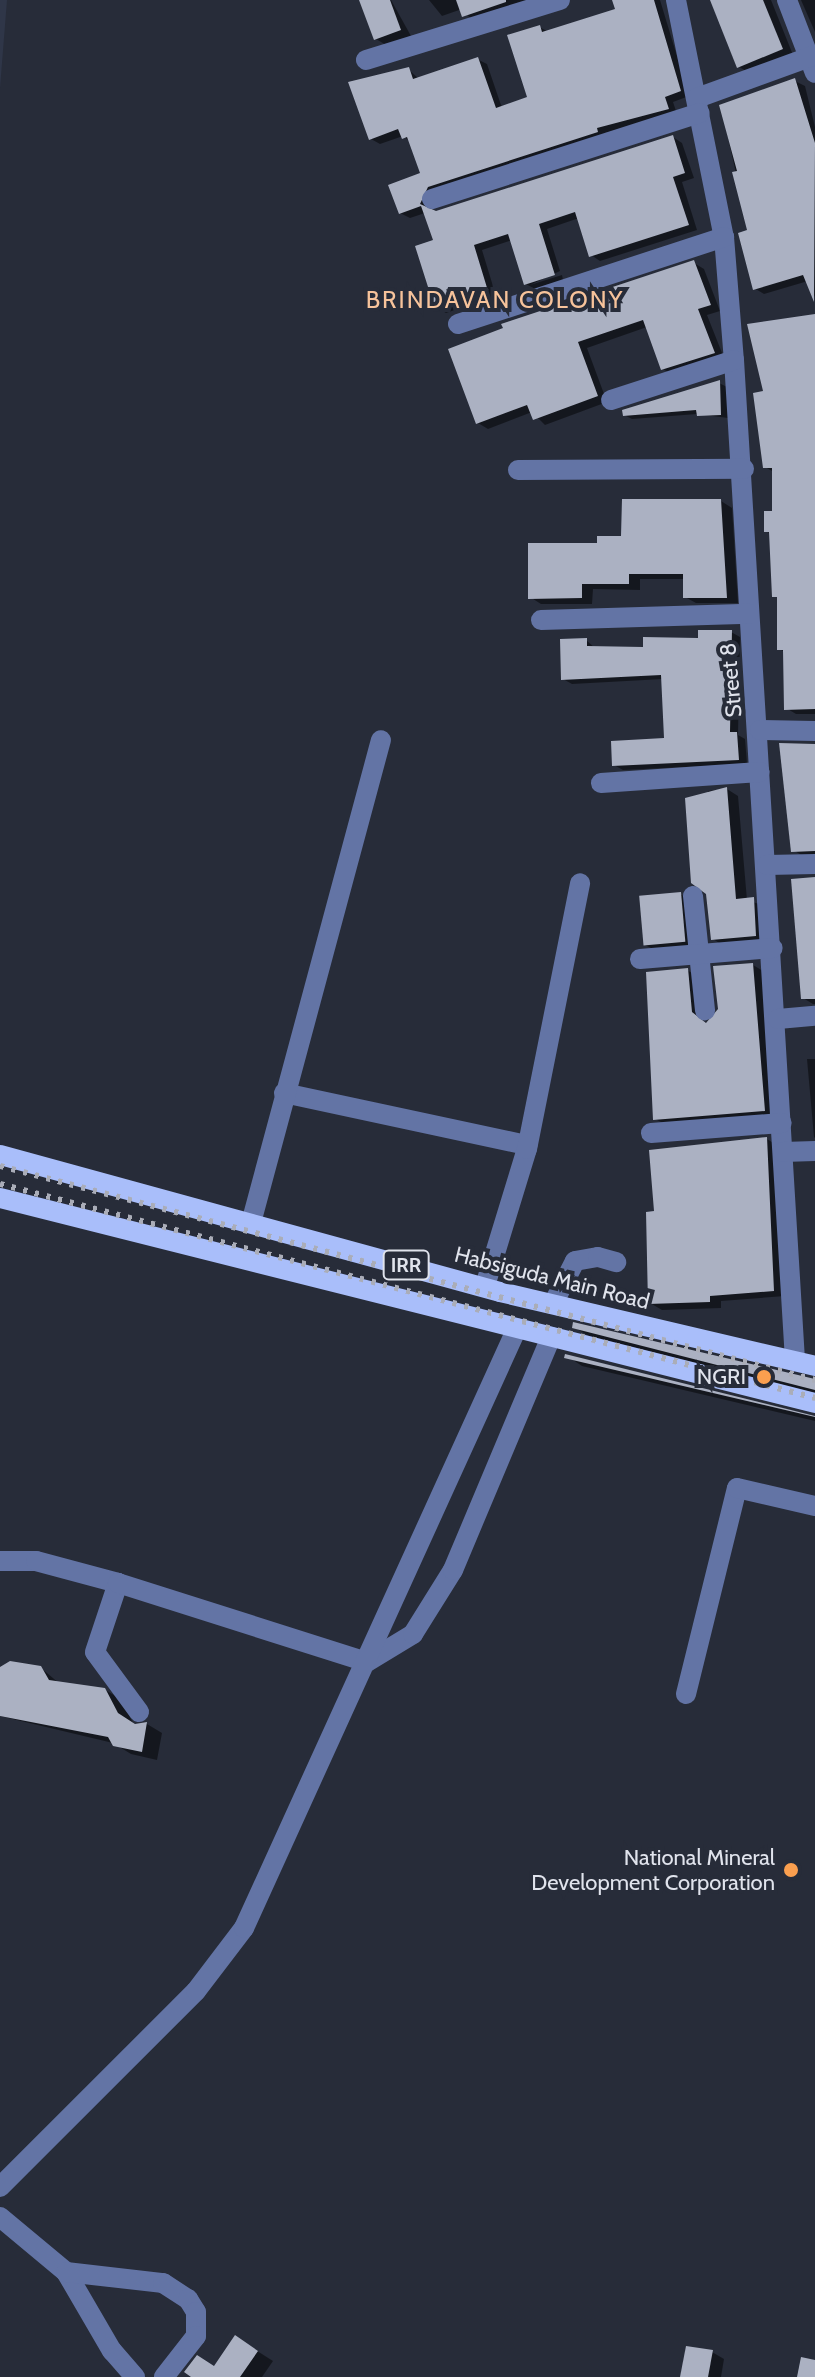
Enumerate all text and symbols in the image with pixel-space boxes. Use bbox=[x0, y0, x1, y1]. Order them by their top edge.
district label: BRINDAVAN COLONY bbox=[366, 286, 624, 314]
street label: Street 8 bbox=[715, 642, 747, 718]
street label: Habsiguda Main Road bbox=[452, 1241, 652, 1315]
road number: IRR bbox=[382, 1249, 430, 1281]
place label: NGRI bbox=[697, 1364, 746, 1390]
marker: NGRI bbox=[753, 1366, 775, 1388]
place label: National Mineral Development Corporation bbox=[531, 1844, 775, 1896]
marker: National Mineral Development Corporation bbox=[782, 1861, 800, 1879]

